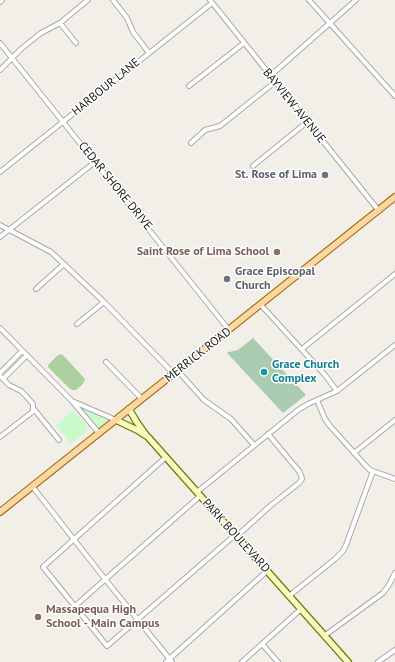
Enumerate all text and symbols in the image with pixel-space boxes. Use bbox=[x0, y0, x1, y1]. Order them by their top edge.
street label: HARBOUR LANE bbox=[69, 55, 143, 119]
street label: BAYVIEW AVENUE bbox=[260, 66, 328, 146]
street label: CEDAR SHORE DRIVE bbox=[75, 139, 155, 233]
place label: St. Rose of Lima bbox=[235, 168, 317, 182]
marker: St. Rose of Lima bbox=[320, 170, 330, 180]
place label: Saint Rose of Lima School bbox=[137, 245, 269, 259]
marker: Saint Rose of Lima School bbox=[272, 247, 282, 257]
place label: Grace Episcopal Church bbox=[235, 265, 315, 293]
marker: Grace Episcopal Church bbox=[222, 274, 232, 284]
street label: MERRICK ROAD bbox=[162, 325, 234, 385]
place label: Grace Church Complex bbox=[272, 358, 339, 386]
marker: Grace Church Complex bbox=[259, 367, 269, 377]
street label: PARK BOULEVARD bbox=[199, 496, 273, 576]
place label: Massapequa High School - Main Campus bbox=[46, 603, 159, 631]
marker: Massapequa High School - Main Campus bbox=[33, 612, 43, 622]

